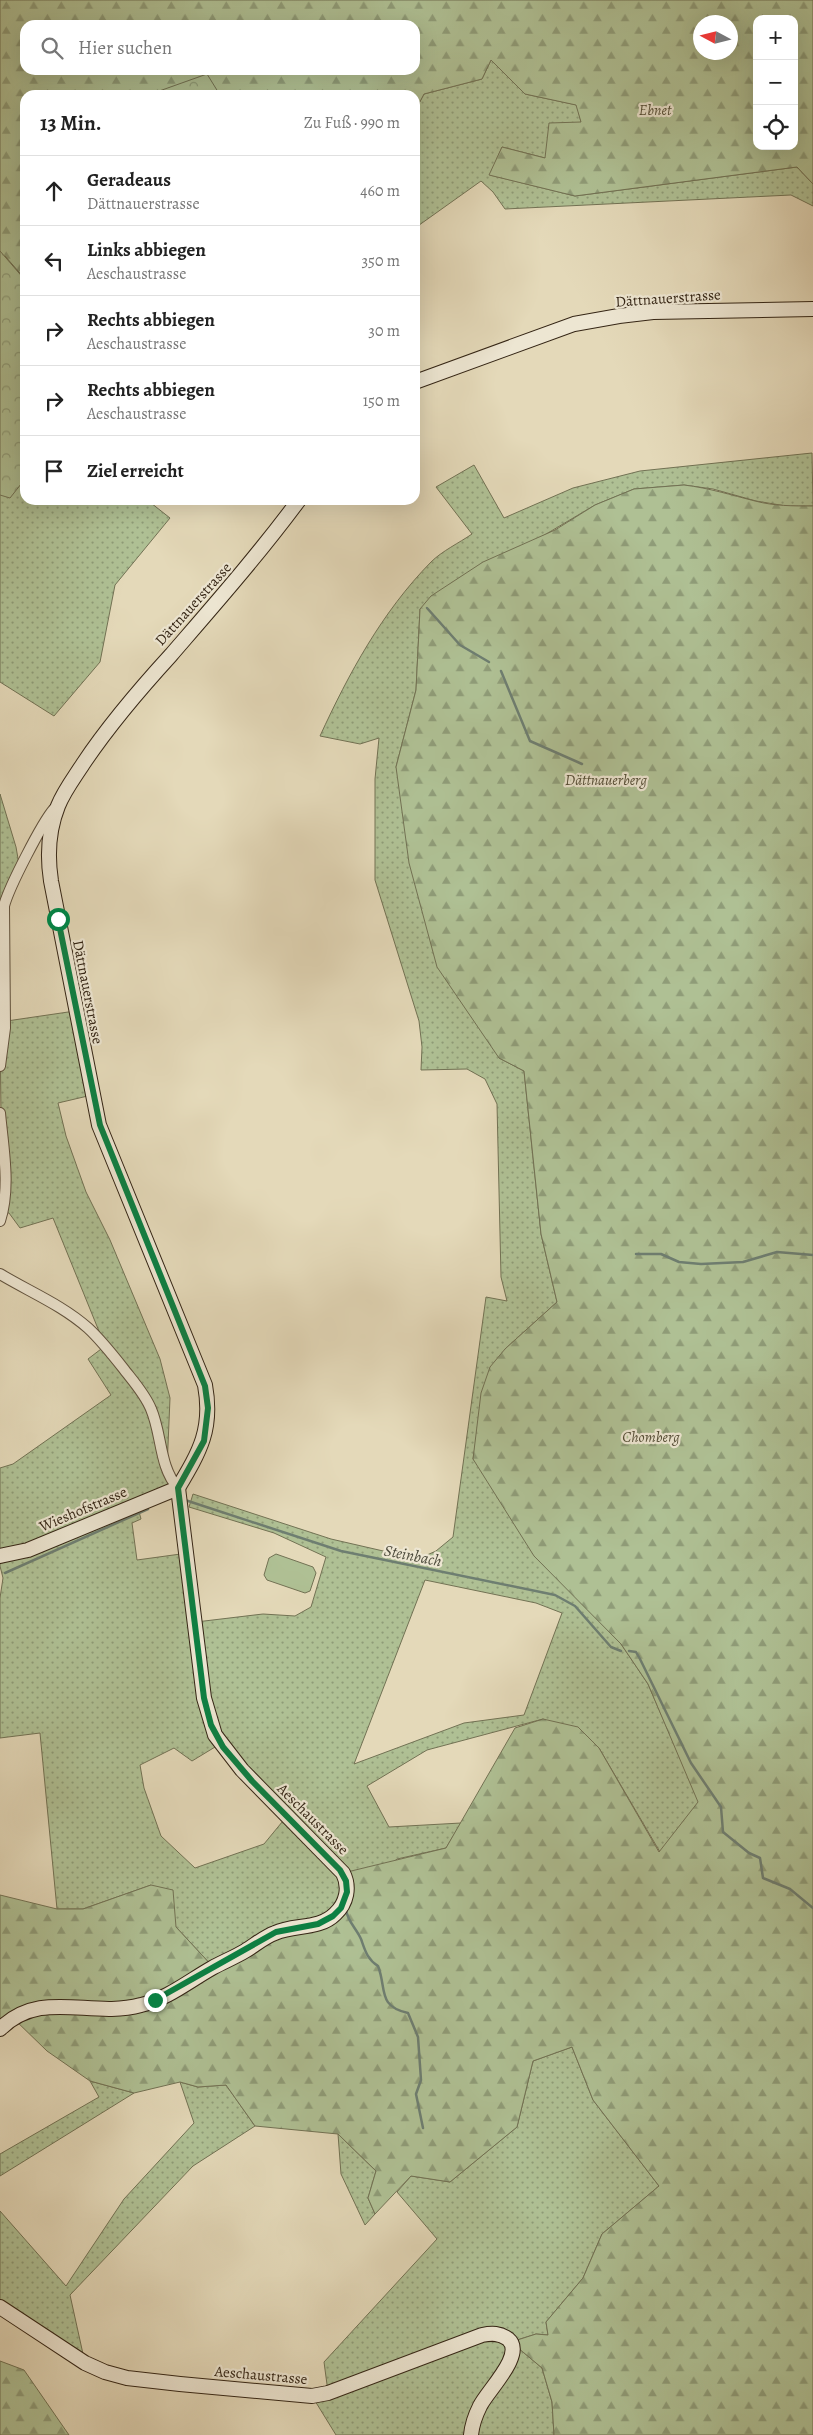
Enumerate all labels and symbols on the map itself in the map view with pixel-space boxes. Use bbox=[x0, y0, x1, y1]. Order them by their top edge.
north arrow bbox=[693, 15, 738, 60]
park label: Ebnet bbox=[639, 100, 672, 120]
street label: Dättnauerstrasse bbox=[615, 284, 722, 312]
street label: Dättnauerstrasse bbox=[150, 558, 236, 650]
park label: Dättnauerberg bbox=[565, 770, 647, 790]
route start bbox=[47, 908, 70, 931]
street label: Dättnauerstrasse bbox=[68, 938, 108, 1046]
park label: Chomberg bbox=[622, 1427, 680, 1447]
street label: Wieshofstrasse bbox=[35, 1481, 130, 1537]
water label: Steinbach bbox=[382, 1540, 444, 1572]
street label: Aeschaustrasse bbox=[272, 1778, 353, 1859]
route end bbox=[144, 1989, 167, 2012]
street label: Aeschaustrasse bbox=[213, 2361, 309, 2389]

